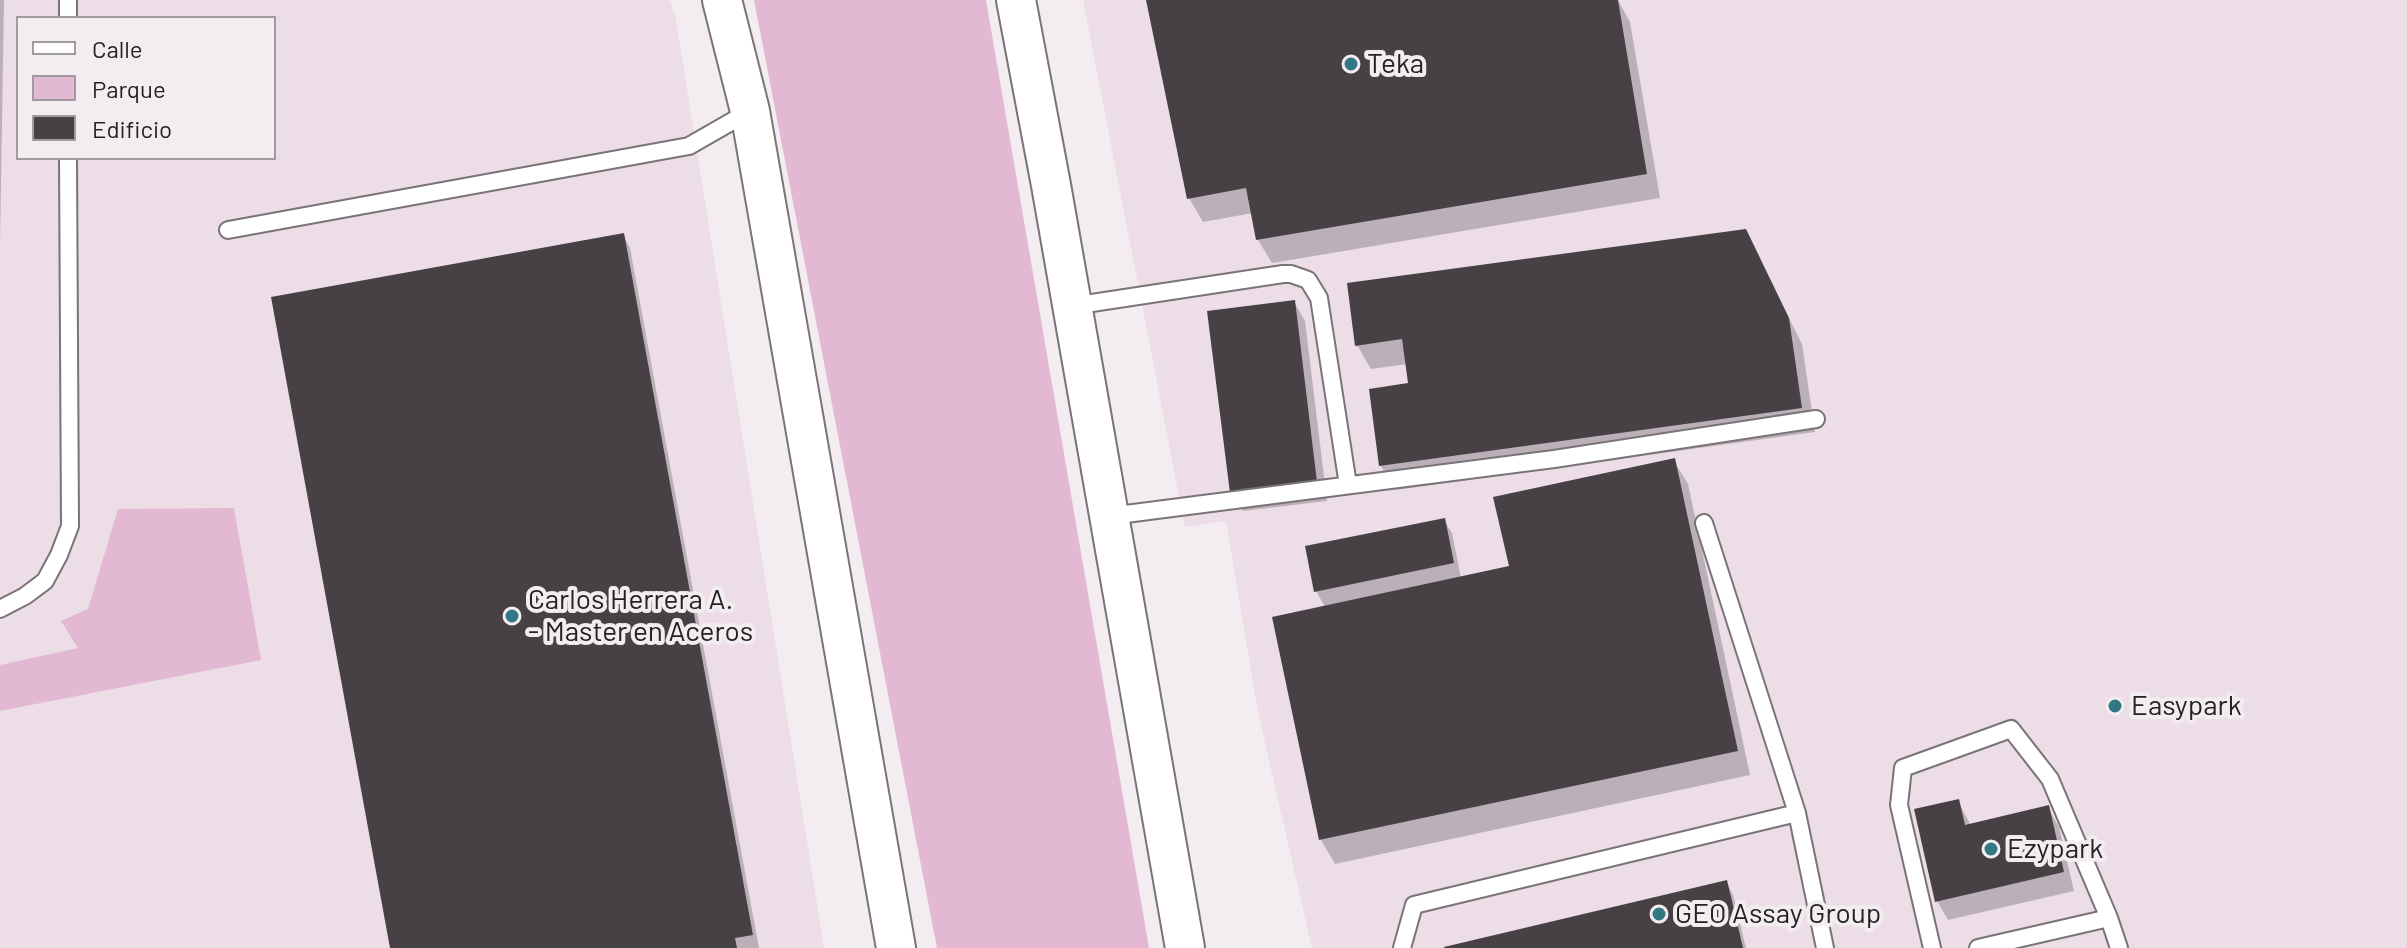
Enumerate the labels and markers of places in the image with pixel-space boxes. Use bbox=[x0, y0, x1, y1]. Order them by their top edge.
place label: Teka bbox=[1367, 47, 1424, 81]
marker: Teka bbox=[1342, 55, 1360, 73]
place label: Carlos Herrera A. - Master en Aceros bbox=[528, 583, 753, 649]
marker: Carlos Herrera A. - Master en Aceros bbox=[503, 607, 521, 625]
place label: Easypark bbox=[2131, 689, 2242, 723]
marker: Easypark bbox=[2106, 697, 2124, 715]
place label: Ezypark bbox=[2007, 832, 2103, 866]
marker: Ezypark bbox=[1982, 840, 2000, 858]
place label: GEO Assay Group bbox=[1675, 897, 1881, 931]
marker: GEO Assay Group bbox=[1650, 905, 1668, 923]

